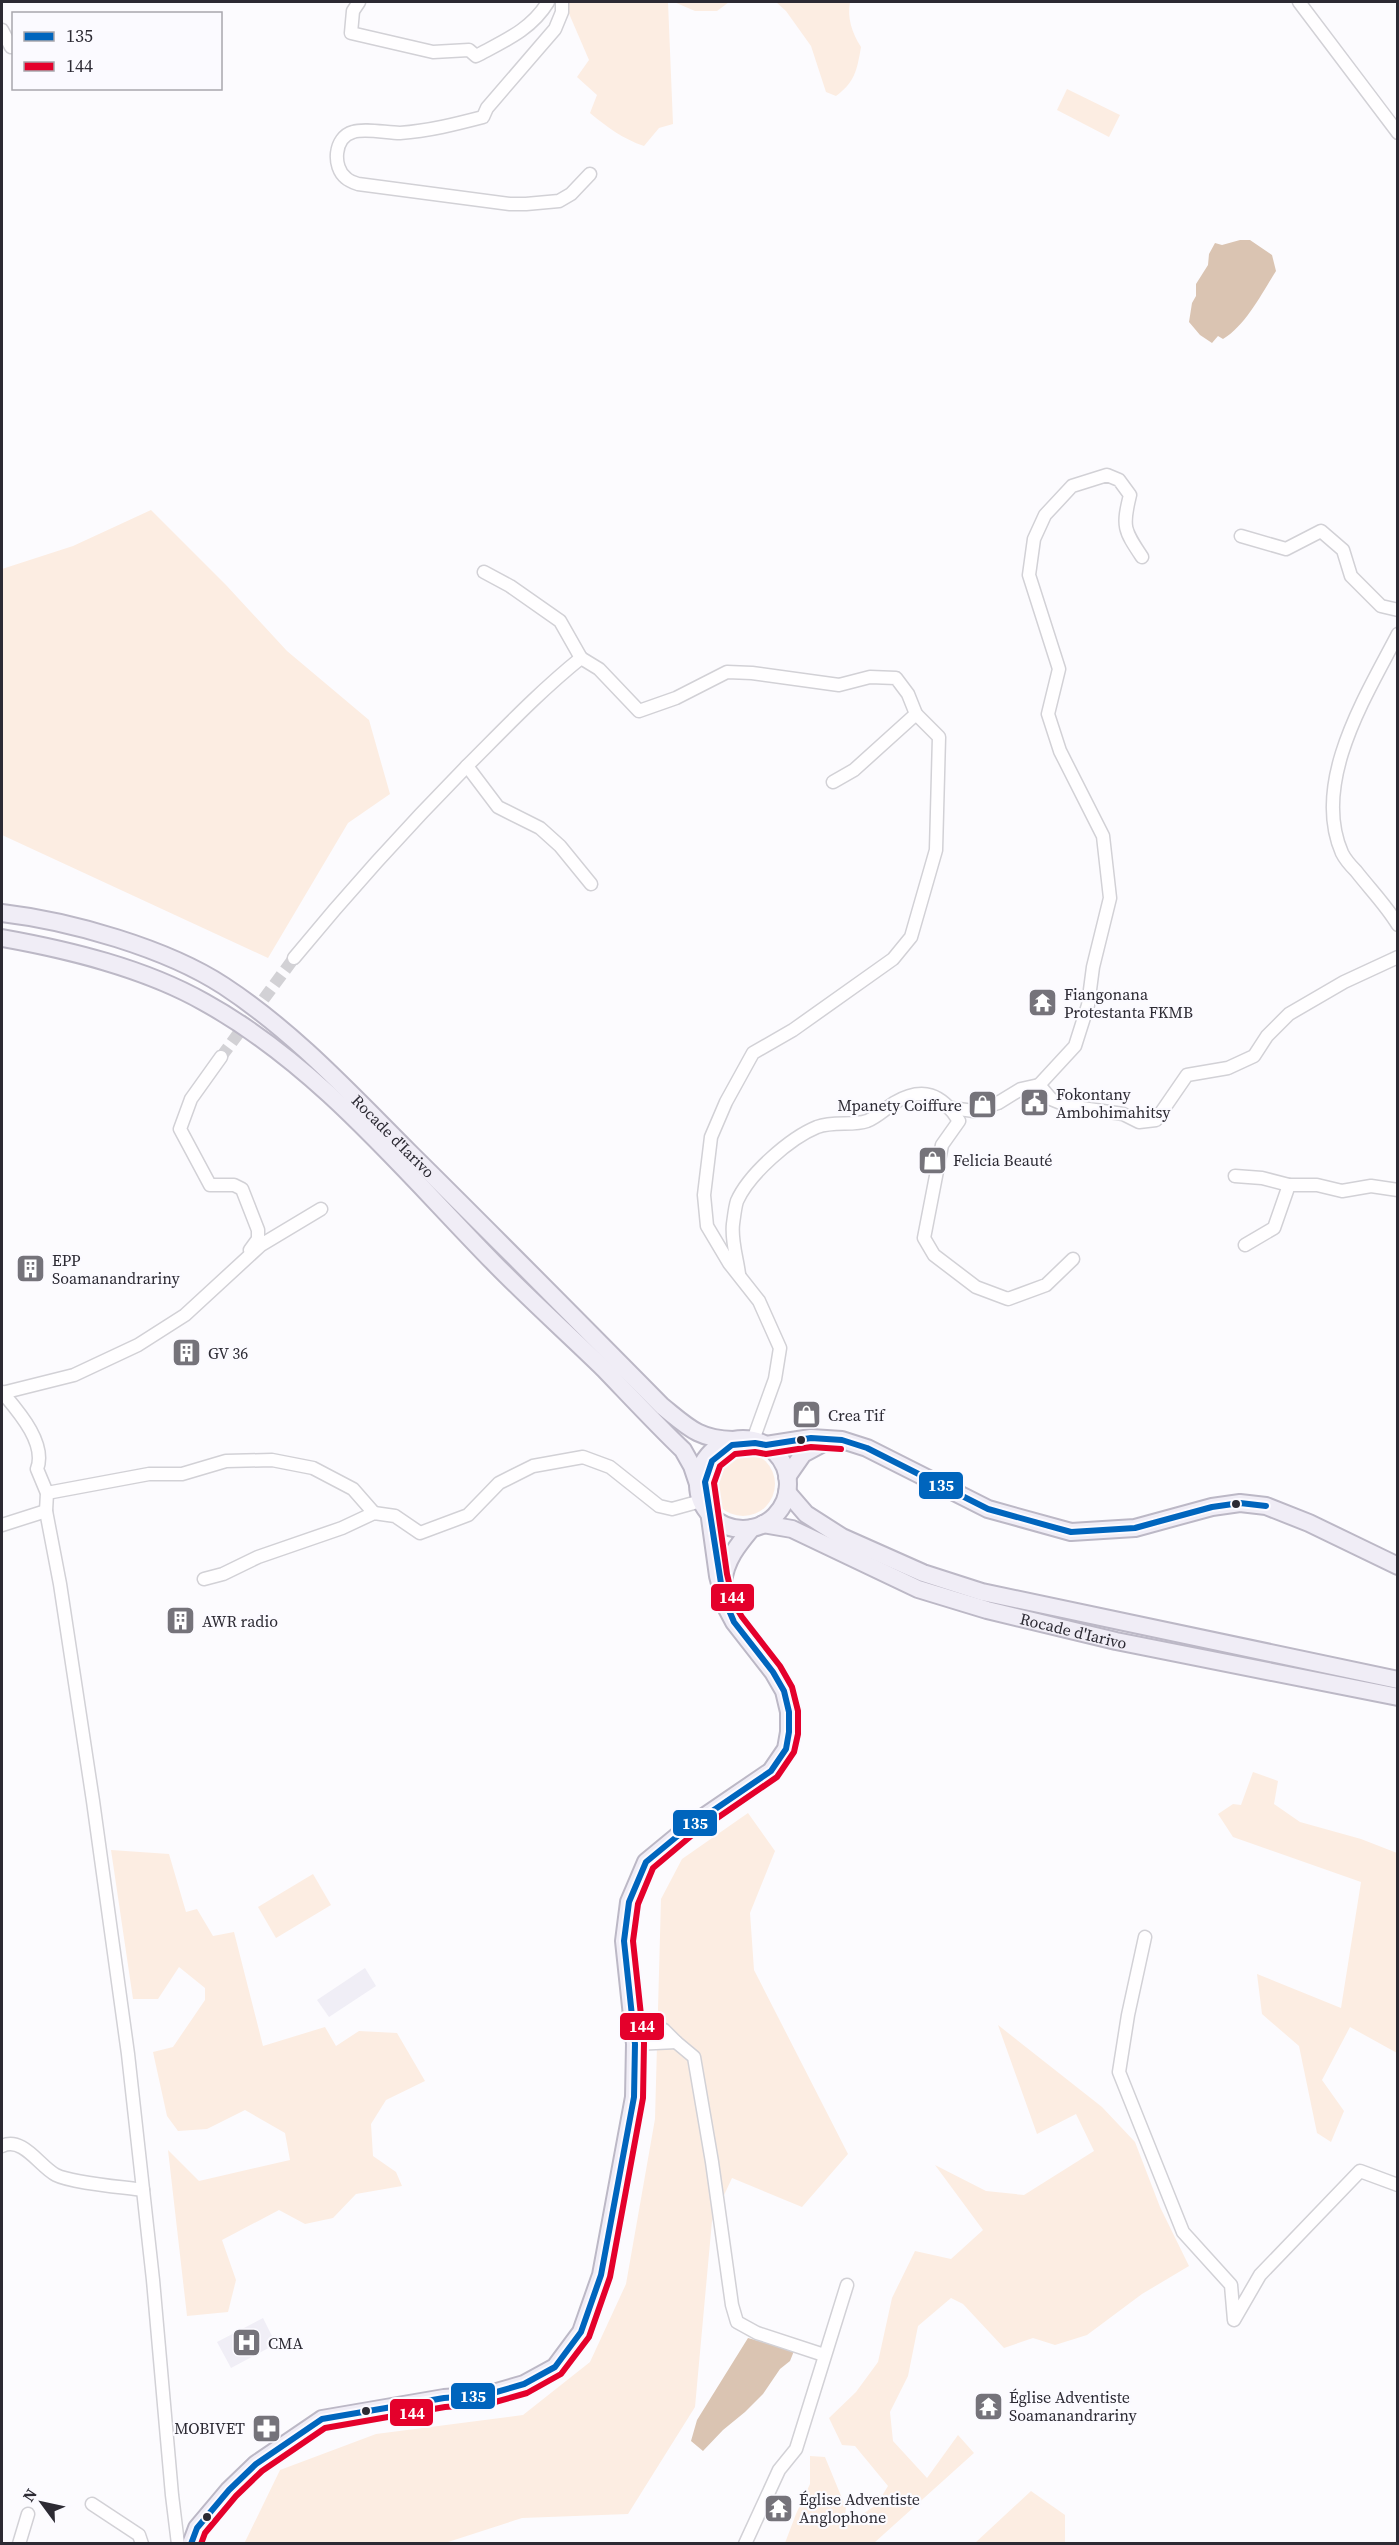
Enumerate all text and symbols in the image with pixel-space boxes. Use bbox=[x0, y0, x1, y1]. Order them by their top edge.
legend bbox=[12, 12, 222, 90]
text: 135 bbox=[66, 23, 93, 48]
text: 144 bbox=[66, 53, 93, 78]
place label: Fiangonana Protestanta FKMB bbox=[1064, 983, 1193, 1023]
temple icon: Fiangonana Protestanta FKMB bbox=[1027, 987, 1059, 1019]
place label: Fokontany Ambohimahitsy bbox=[1056, 1083, 1171, 1123]
public building icon: Fokontany Ambohimahitsy bbox=[1019, 1087, 1051, 1119]
shop icon: Mpanety Coiffure bbox=[967, 1089, 999, 1121]
street label: Rocade d'Iarivo bbox=[347, 1090, 440, 1183]
place label: Mpanety Coiffure bbox=[838, 1094, 962, 1116]
shop icon: Felicia Beauté bbox=[916, 1144, 948, 1176]
place label: Felicia Beauté bbox=[953, 1149, 1053, 1171]
place label: EPP Soamanandrariny bbox=[52, 1249, 180, 1289]
building icon: EPP Soamanandrariny bbox=[15, 1253, 47, 1285]
building icon: GV 36 bbox=[171, 1337, 203, 1369]
place label: GV 36 bbox=[208, 1342, 248, 1364]
shop icon: Crea Tif bbox=[791, 1399, 823, 1431]
place label: Crea Tif bbox=[828, 1404, 886, 1426]
unlabelled marker bbox=[795, 1434, 807, 1446]
line badge: 135 bbox=[918, 1471, 964, 1500]
text: 135 bbox=[928, 1474, 954, 1496]
unlabelled marker bbox=[1230, 1498, 1242, 1510]
line badge: 144 bbox=[710, 1583, 755, 1612]
text: 144 bbox=[719, 1586, 745, 1608]
building icon: AWR radio bbox=[165, 1605, 197, 1637]
street label: Rocade d'Iarivo bbox=[1018, 1607, 1129, 1654]
place label: AWR radio bbox=[202, 1610, 278, 1632]
line badge: 135 bbox=[672, 1809, 718, 1837]
text: 135 bbox=[682, 1812, 708, 1834]
line badge: 144 bbox=[619, 2012, 665, 2041]
text: 144 bbox=[629, 2015, 655, 2037]
hospital icon: CMA bbox=[231, 2327, 263, 2359]
place label: CMA bbox=[268, 2332, 304, 2354]
line badge: 135 bbox=[450, 2382, 496, 2410]
text: 135 bbox=[460, 2385, 486, 2407]
place label: Église Adventiste Soamanandrariny bbox=[1009, 2386, 1137, 2426]
temple icon: Église Adventiste Soamanandrariny bbox=[972, 2390, 1004, 2422]
line badge: 144 bbox=[389, 2398, 434, 2427]
text: 144 bbox=[399, 2402, 425, 2424]
unlabelled marker bbox=[360, 2405, 372, 2417]
pharmacy icon: MOBIVET bbox=[250, 2412, 282, 2444]
place label: MOBIVET bbox=[174, 2417, 245, 2439]
north arrow bbox=[12, 2473, 72, 2533]
text: N bbox=[17, 2484, 42, 2506]
place label: Église Adventiste Anglophone bbox=[799, 2488, 920, 2528]
temple icon: Église Adventiste Anglophone bbox=[762, 2492, 794, 2524]
unlabelled marker bbox=[201, 2511, 213, 2523]

